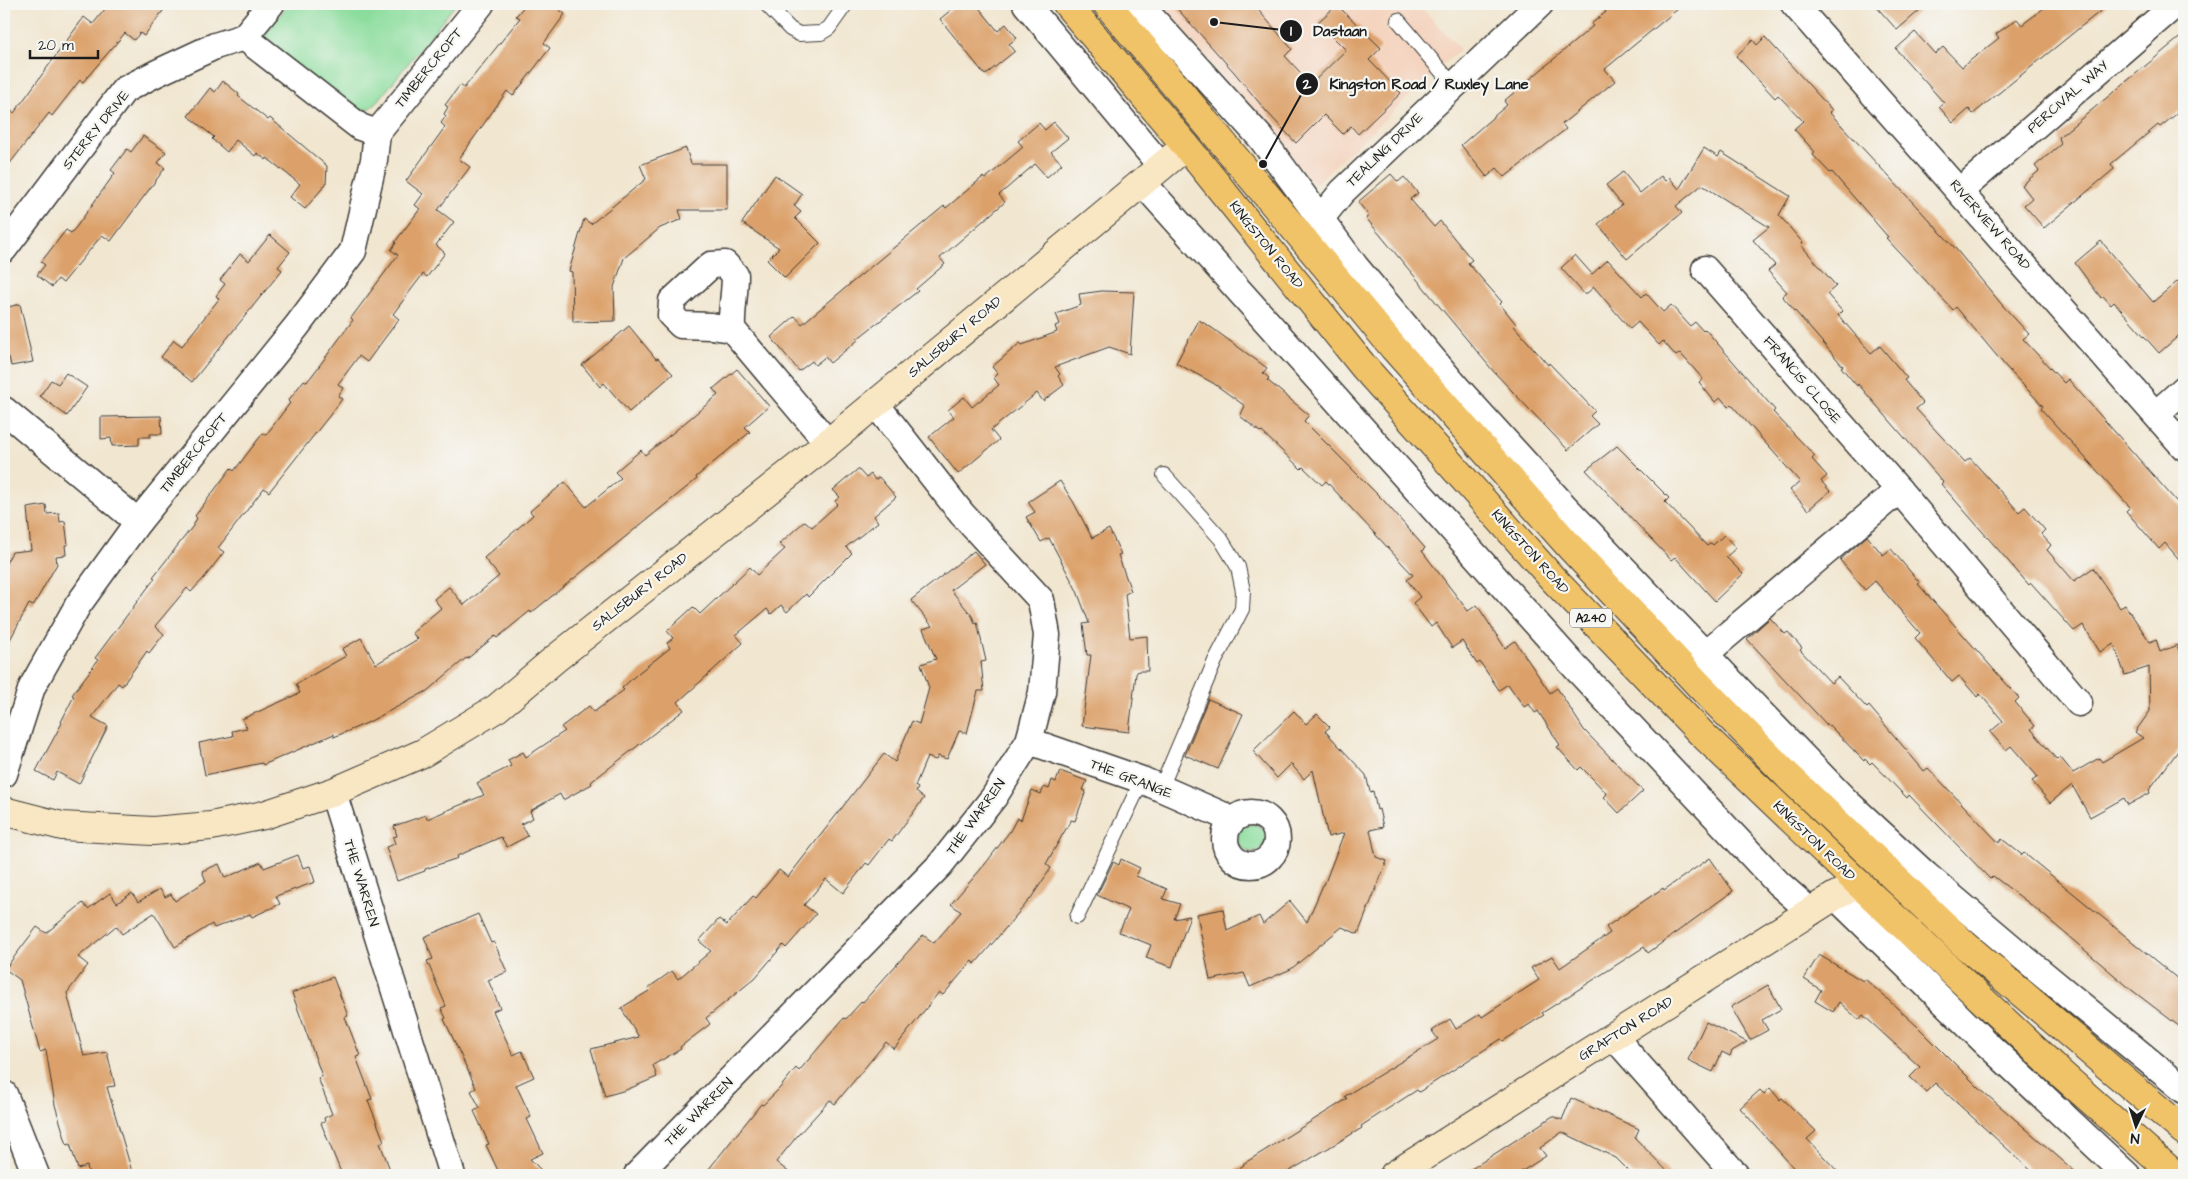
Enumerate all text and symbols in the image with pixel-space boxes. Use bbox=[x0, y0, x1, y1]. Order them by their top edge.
callout: Dastaan bbox=[1278, 16, 1377, 46]
text: 1 bbox=[1290, 21, 1292, 42]
text: Dastaan bbox=[1313, 21, 1367, 42]
street label: TIMBERCROFT bbox=[390, 23, 468, 113]
scale bar bbox=[30, 28, 98, 60]
text: 20 m bbox=[38, 35, 74, 56]
street label: PERCIVAL WAY bbox=[2023, 56, 2113, 138]
callout: Kingston Road / Ruxley Lane bbox=[1295, 69, 1539, 99]
text: 2 bbox=[1302, 74, 1312, 95]
text: Kingston Road / Ruxley Lane bbox=[1329, 74, 1529, 97]
street label: STERRY DRIVE bbox=[58, 85, 135, 174]
street label: TEALING DRIVE bbox=[1342, 108, 1428, 192]
street label: RIVERVIEW ROAD bbox=[1945, 175, 2035, 275]
street label: KINGSTON ROAD bbox=[1224, 197, 1308, 293]
street label: SALISBURY ROAD bbox=[904, 292, 1006, 382]
street label: FRANCIS CLOSE bbox=[1758, 332, 1846, 429]
street label: TIMBERCROFT bbox=[155, 408, 233, 498]
street label: KINGSTON ROAD bbox=[1486, 505, 1574, 599]
street label: SALISBURY ROAD bbox=[588, 548, 692, 636]
road number: A240 bbox=[1570, 608, 1612, 628]
street label: THE GRANGE bbox=[1087, 754, 1176, 804]
street label: THE WARREN bbox=[941, 774, 1011, 859]
street label: KINGSTON ROAD bbox=[1768, 796, 1860, 886]
street label: THE WARREN bbox=[338, 837, 384, 929]
street label: GRAFTON ROAD bbox=[1575, 992, 1677, 1066]
street label: THE WARREN bbox=[660, 1073, 738, 1151]
north arrow bbox=[2110, 1102, 2160, 1152]
text: N bbox=[2130, 1128, 2140, 1148]

